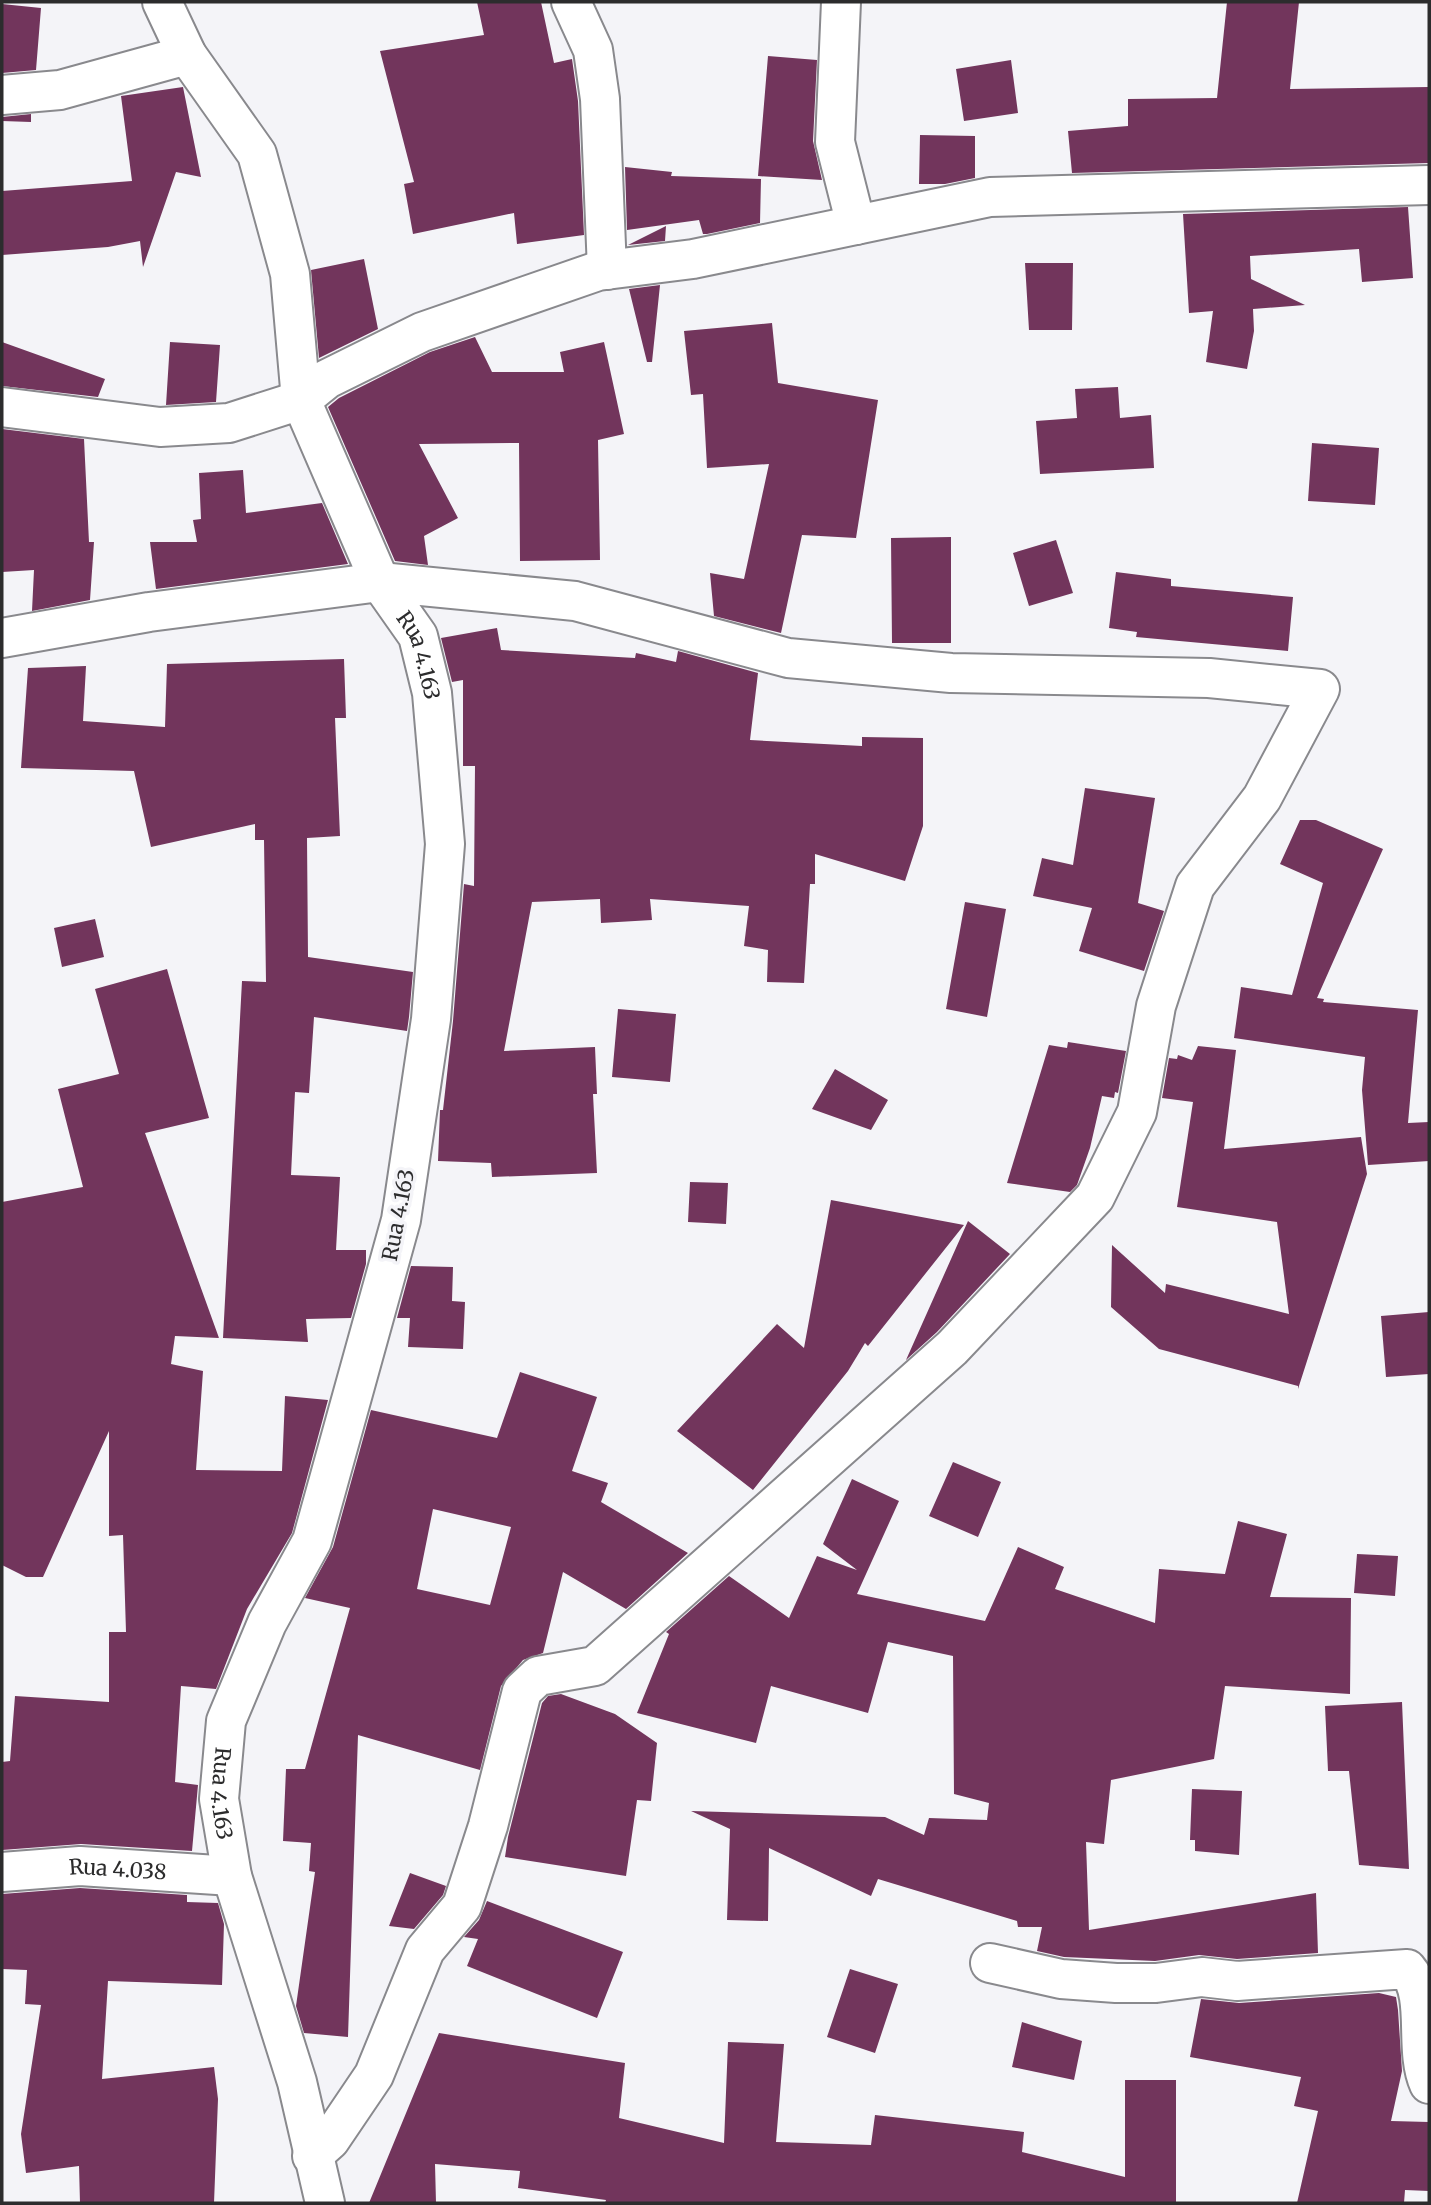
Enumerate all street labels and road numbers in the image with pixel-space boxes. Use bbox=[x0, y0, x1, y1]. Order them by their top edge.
street label: Rua 4.163 bbox=[391, 606, 446, 701]
street label: Rua 4.163 bbox=[376, 1167, 420, 1263]
street label: Rua 4.163 bbox=[205, 1746, 239, 1842]
street label: Rua 4.038 bbox=[68, 1852, 167, 1885]

